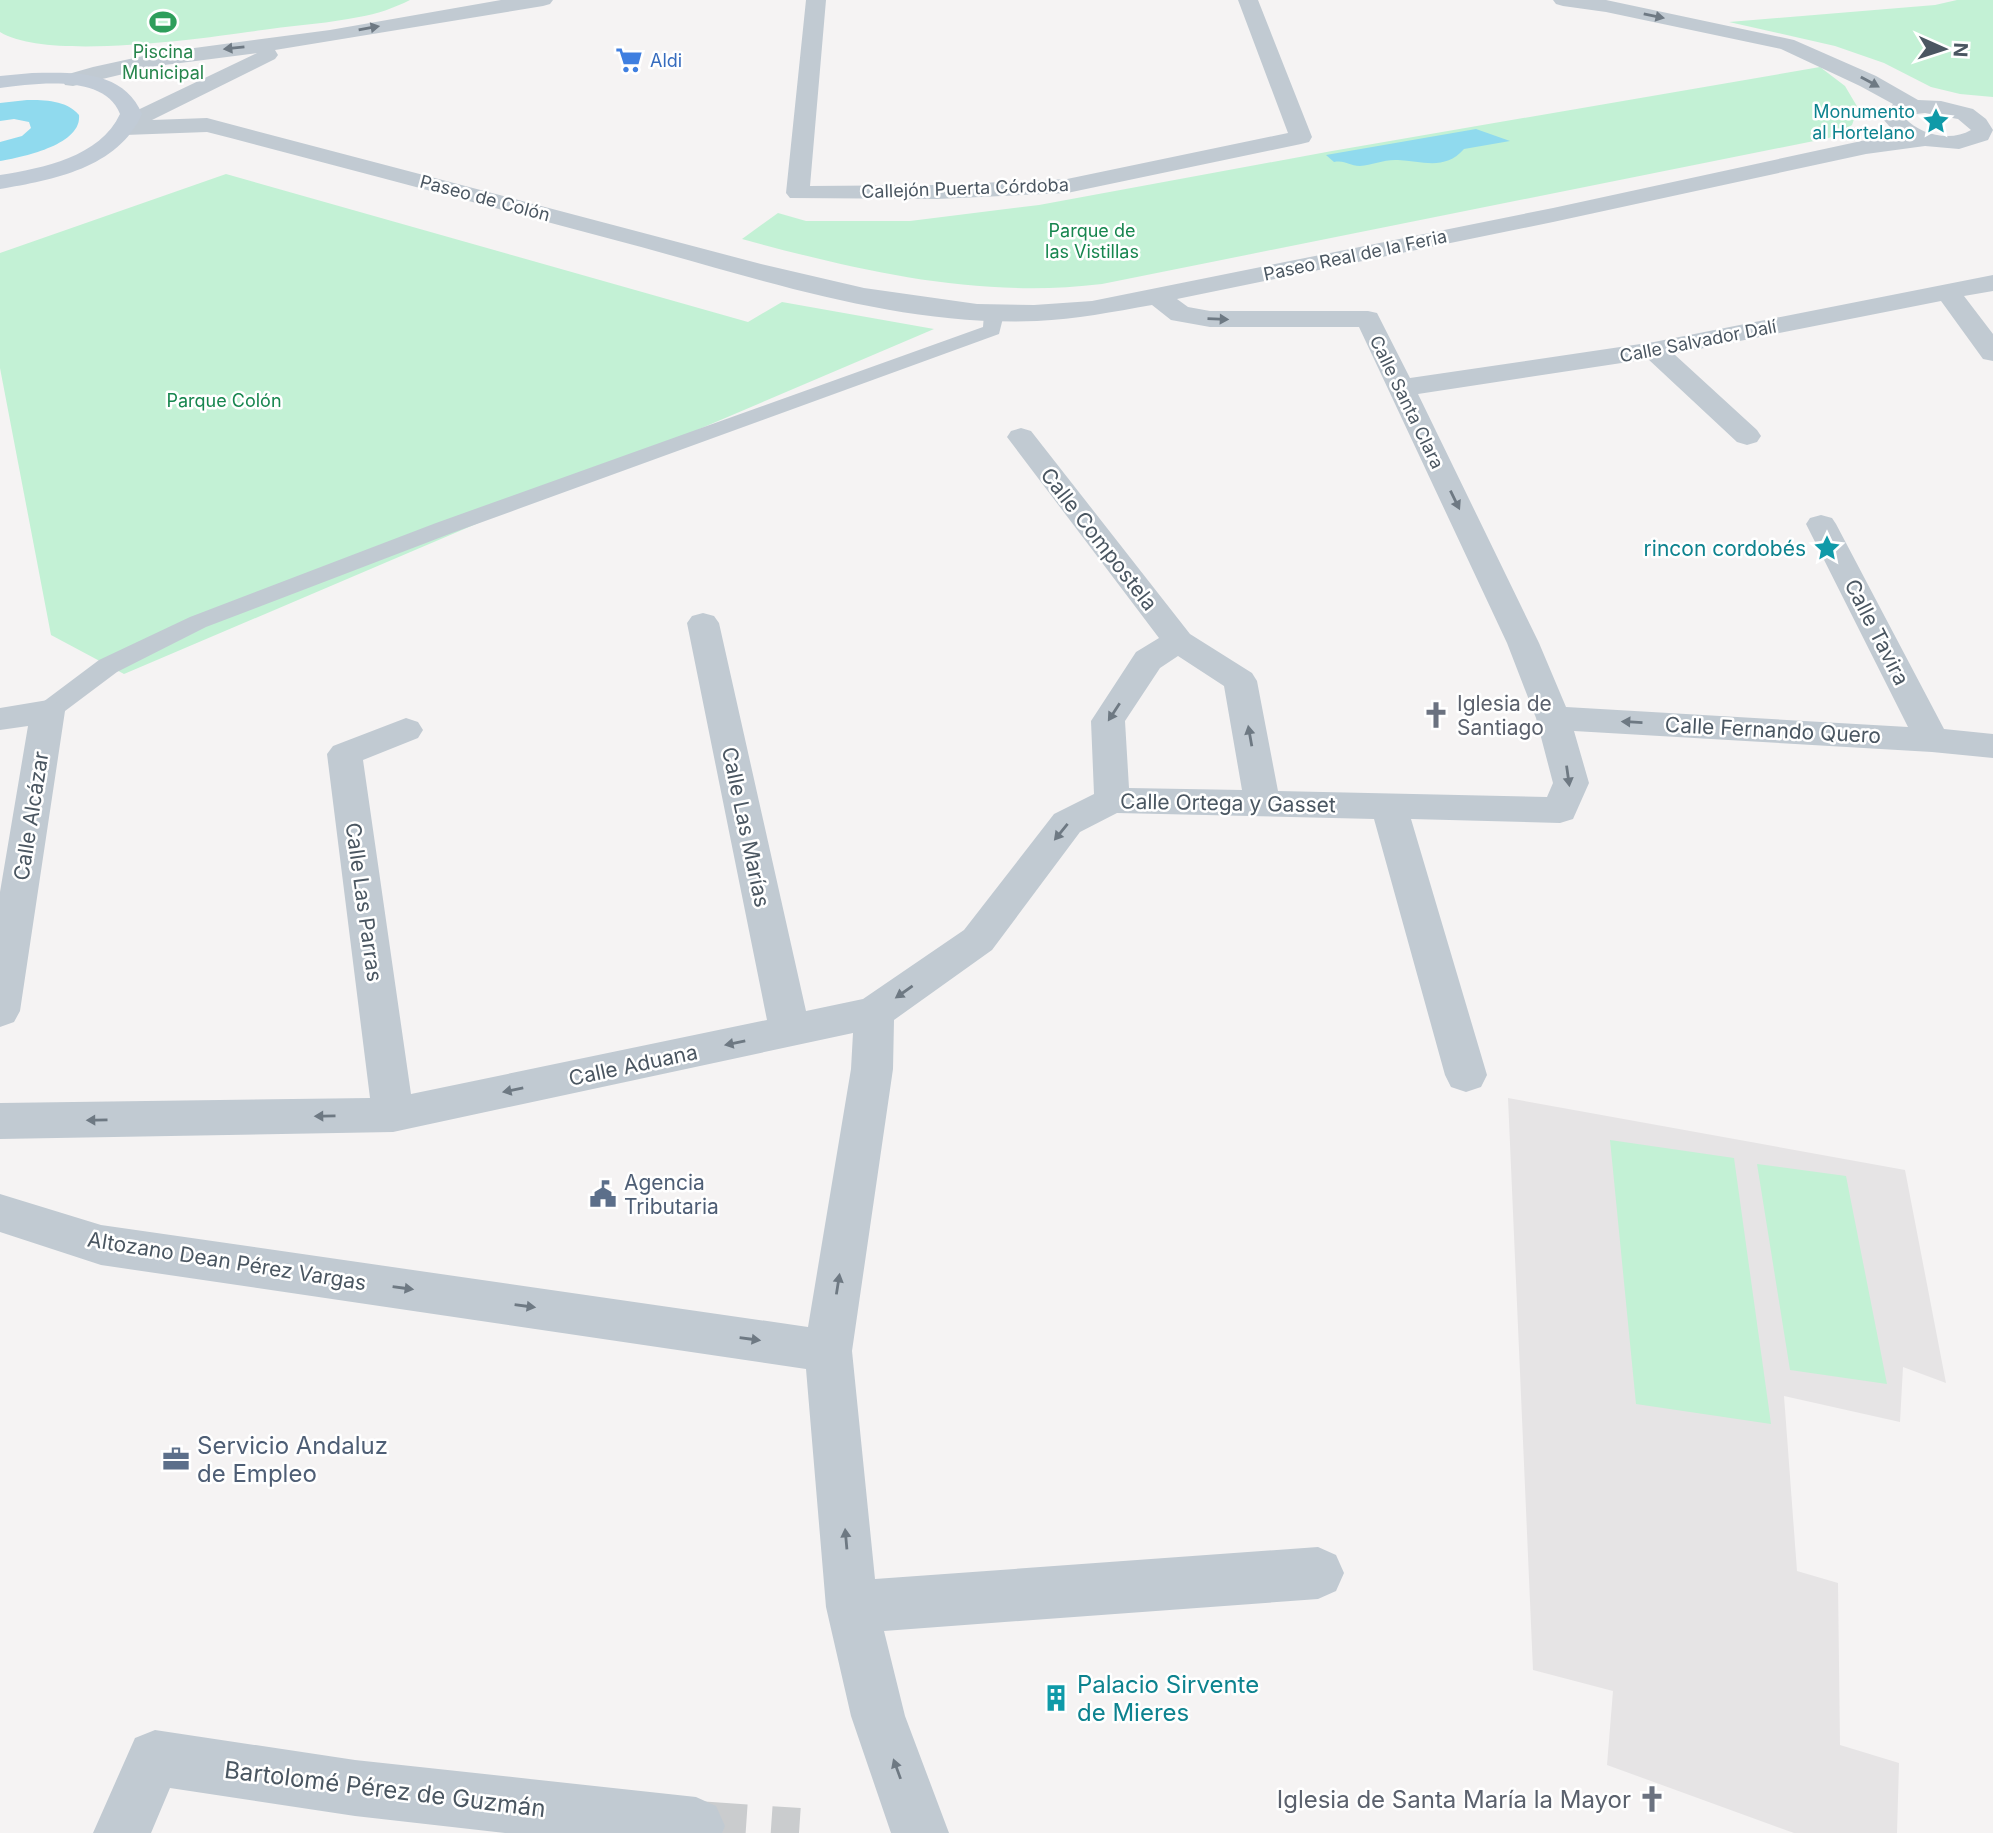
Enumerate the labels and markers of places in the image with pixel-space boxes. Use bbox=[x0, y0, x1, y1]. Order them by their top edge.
sports icon: Piscina Municipal bbox=[148, 7, 178, 37]
place label: Piscina Municipal bbox=[122, 41, 204, 83]
supermarket icon: Aldi bbox=[614, 45, 644, 75]
place label: Aldi bbox=[650, 50, 682, 71]
place label: Monumento al Hortelano bbox=[1812, 101, 1915, 143]
place icon: Monumento al Hortelano bbox=[1921, 106, 1951, 136]
place icon: rincon cordobés bbox=[1812, 533, 1842, 563]
place label: rincon cordobés bbox=[1644, 536, 1806, 561]
place label: Iglesia de Santiago bbox=[1457, 691, 1552, 740]
church icon: Iglesia de Santiago bbox=[1421, 700, 1451, 730]
place label: Agencia Tributaria bbox=[624, 1170, 719, 1219]
public building icon: Agencia Tributaria bbox=[588, 1179, 618, 1209]
place label: Servicio Andaluz de Empleo bbox=[197, 1431, 388, 1488]
office icon: Servicio Andaluz de Empleo bbox=[161, 1444, 191, 1474]
place label: Palacio Sirvente de Mieres bbox=[1077, 1670, 1259, 1727]
building icon: Palacio Sirvente de Mieres bbox=[1041, 1683, 1071, 1713]
church icon: Iglesia de Santa María la Mayor bbox=[1637, 1784, 1667, 1814]
place label: Iglesia de Santa María la Mayor bbox=[1277, 1785, 1631, 1814]

